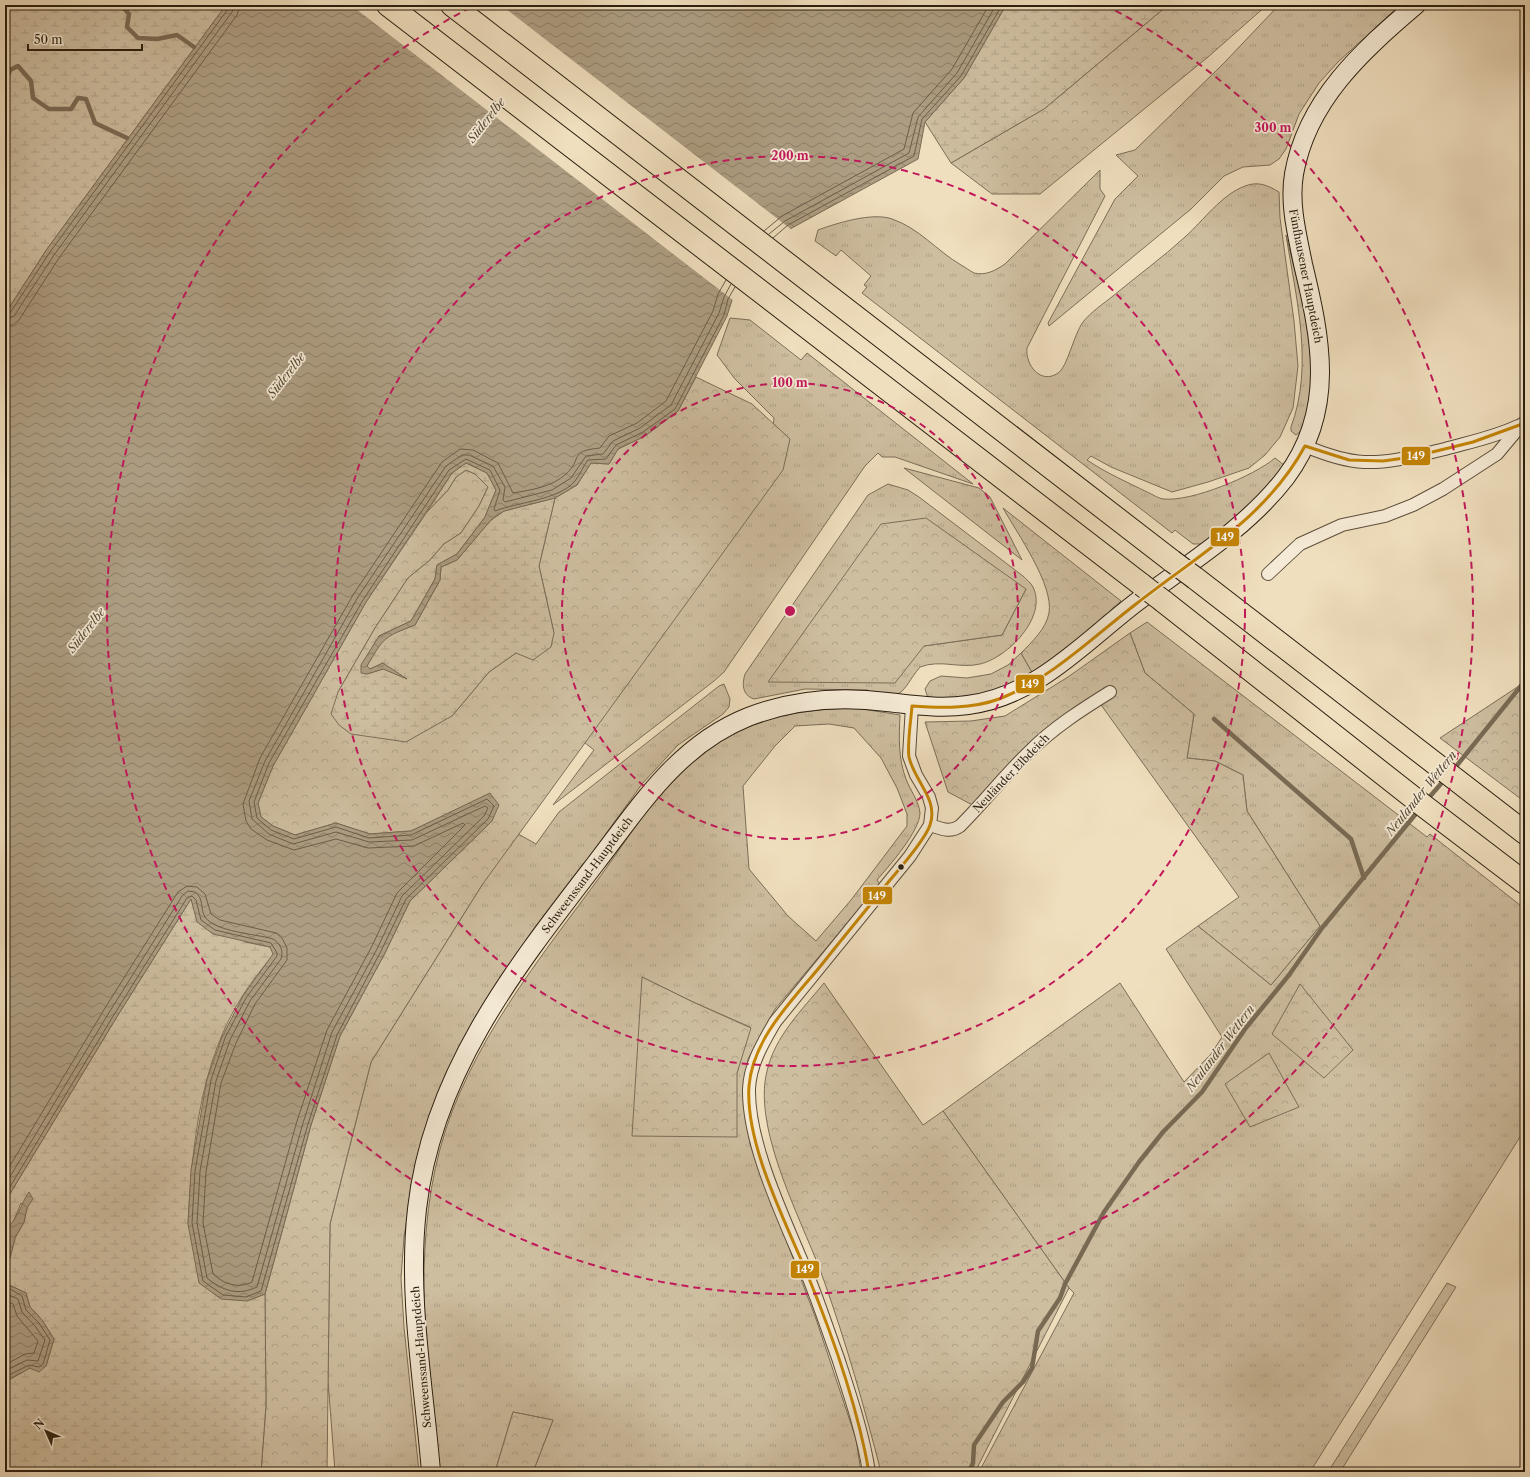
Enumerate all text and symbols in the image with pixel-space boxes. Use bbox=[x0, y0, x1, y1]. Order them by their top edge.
scale bar bbox=[28, 26, 142, 52]
text: 50 m bbox=[34, 32, 63, 47]
water label: Süderelbe bbox=[463, 94, 509, 146]
text: 300 m bbox=[1254, 120, 1292, 135]
text: 200 m bbox=[771, 148, 809, 163]
street label: Fünfhausener Hauptdeich bbox=[1286, 208, 1326, 344]
water label: Süderelbe bbox=[263, 349, 309, 401]
text: 100 m bbox=[772, 375, 808, 390]
line badge: 149 bbox=[1401, 446, 1431, 466]
text: 149 bbox=[1407, 449, 1425, 463]
line badge: 149 bbox=[1210, 527, 1240, 547]
text: 149 bbox=[1216, 530, 1234, 544]
water label: Süderelbe bbox=[63, 604, 109, 656]
centre of rings bbox=[783, 604, 797, 618]
line badge: 149 bbox=[1015, 674, 1045, 694]
text: 149 bbox=[1021, 677, 1039, 691]
street label: Neuländer Elbdeich bbox=[970, 731, 1052, 815]
water label: Neulander Wettern bbox=[1382, 748, 1460, 839]
street label: Schweenssand-Hauptdeich bbox=[539, 814, 635, 936]
unlabelled marker bbox=[896, 862, 906, 872]
line badge: 149 bbox=[862, 886, 893, 905]
text: 149 bbox=[868, 889, 886, 903]
water label: Neulander Wettern bbox=[1182, 1002, 1257, 1095]
line badge: 149 bbox=[790, 1260, 820, 1279]
text: 149 bbox=[796, 1262, 814, 1276]
street label: Schweenssand-Hauptdeich bbox=[408, 1285, 434, 1429]
north arrow bbox=[26, 1411, 66, 1451]
text: N bbox=[31, 1415, 48, 1432]

